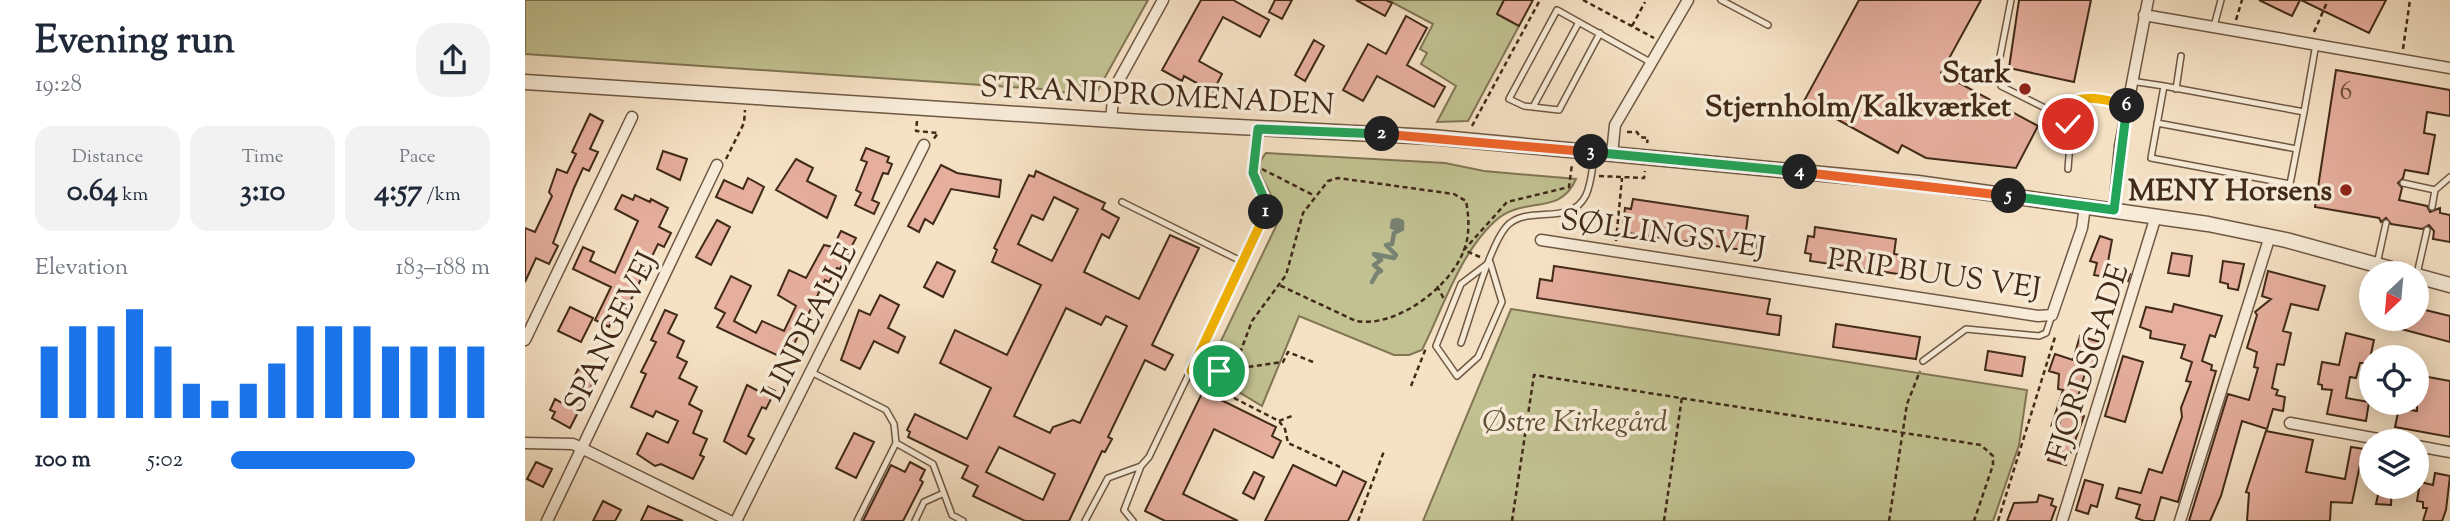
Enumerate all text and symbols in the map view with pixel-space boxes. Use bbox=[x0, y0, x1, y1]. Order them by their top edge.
text: Evening run bbox=[35, 16, 235, 70]
button: share bbox=[416, 23, 490, 97]
place label: Stark Stjernholm/Kalkværket bbox=[1705, 53, 2012, 130]
street label: STRANDPROMENADEN bbox=[979, 67, 1335, 128]
text: 19:28 bbox=[35, 69, 82, 102]
house number: 6 bbox=[2340, 74, 2352, 111]
marker: Stark Stjernholm/Kalkværket bbox=[2017, 81, 2033, 97]
pin: 6 bbox=[2109, 88, 2145, 124]
text: 6 bbox=[2122, 92, 2131, 119]
pin bbox=[2038, 94, 2098, 154]
icon: check bbox=[2049, 105, 2087, 143]
pin: 2 bbox=[1365, 116, 1399, 152]
text: 2 bbox=[1377, 120, 1386, 147]
pin: 3 bbox=[1573, 134, 1609, 170]
text: 3 bbox=[1587, 138, 1594, 165]
text: Distance bbox=[72, 144, 143, 171]
text: Time bbox=[241, 144, 284, 171]
text: Pace bbox=[399, 144, 436, 171]
pin: 4 bbox=[1783, 154, 1817, 190]
text: 4 bbox=[1795, 158, 1804, 185]
text: 0.64 bbox=[67, 171, 118, 214]
text: 3:10 bbox=[240, 171, 285, 214]
text: 4:57 bbox=[374, 171, 422, 214]
place label: MENY Horsens bbox=[2128, 171, 2332, 214]
pin: 5 bbox=[1991, 178, 2027, 214]
text: km bbox=[118, 182, 148, 209]
text: /km bbox=[422, 182, 461, 209]
text: 5 bbox=[2005, 182, 2012, 209]
marker: MENY Horsens bbox=[2338, 182, 2354, 198]
pin: 1 bbox=[1249, 194, 1283, 230]
text: 1 bbox=[1262, 198, 1269, 225]
street label: SØLLINGSVEJ bbox=[1557, 200, 1768, 271]
street label: LINDEALLE bbox=[753, 237, 870, 410]
street label: PRIP BUUS VEJ bbox=[1824, 239, 2043, 312]
street label: SPANGEVEJ bbox=[555, 245, 670, 421]
text: Elevation bbox=[35, 252, 128, 285]
text: 183–188 m bbox=[396, 252, 490, 285]
street label: FJORDSGADE bbox=[2037, 259, 2141, 467]
north arrow bbox=[2359, 261, 2429, 331]
map controls bbox=[2359, 261, 2429, 499]
pin bbox=[1189, 341, 1249, 401]
button: locate bbox=[2359, 345, 2429, 415]
icon: arrive bbox=[1200, 352, 1238, 390]
park label: Østre Kirkegård bbox=[1482, 402, 1668, 445]
button: layers bbox=[2359, 429, 2429, 499]
text: 100 m bbox=[35, 444, 91, 477]
text: 5:02 bbox=[147, 444, 183, 477]

